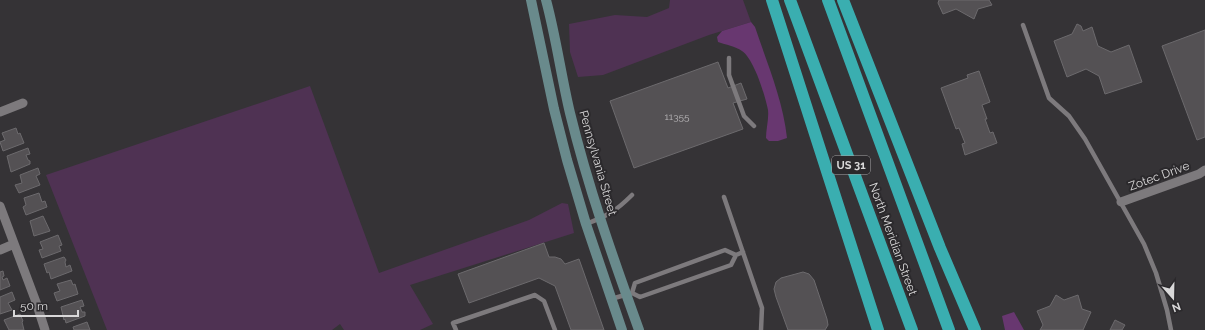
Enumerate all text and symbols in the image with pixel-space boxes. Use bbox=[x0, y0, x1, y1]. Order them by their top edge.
street label: Pennsylvania Street bbox=[576, 109, 620, 217]
house number: 11355 bbox=[665, 111, 690, 122]
road number: US 31 bbox=[832, 156, 870, 174]
street label: Zotec Drive bbox=[1127, 159, 1191, 193]
street label: North Meridian Street bbox=[866, 181, 920, 297]
north arrow bbox=[1153, 278, 1193, 318]
scale bar bbox=[14, 292, 78, 318]
text: 50 m bbox=[20, 299, 48, 313]
text: N bbox=[1170, 299, 1182, 314]

